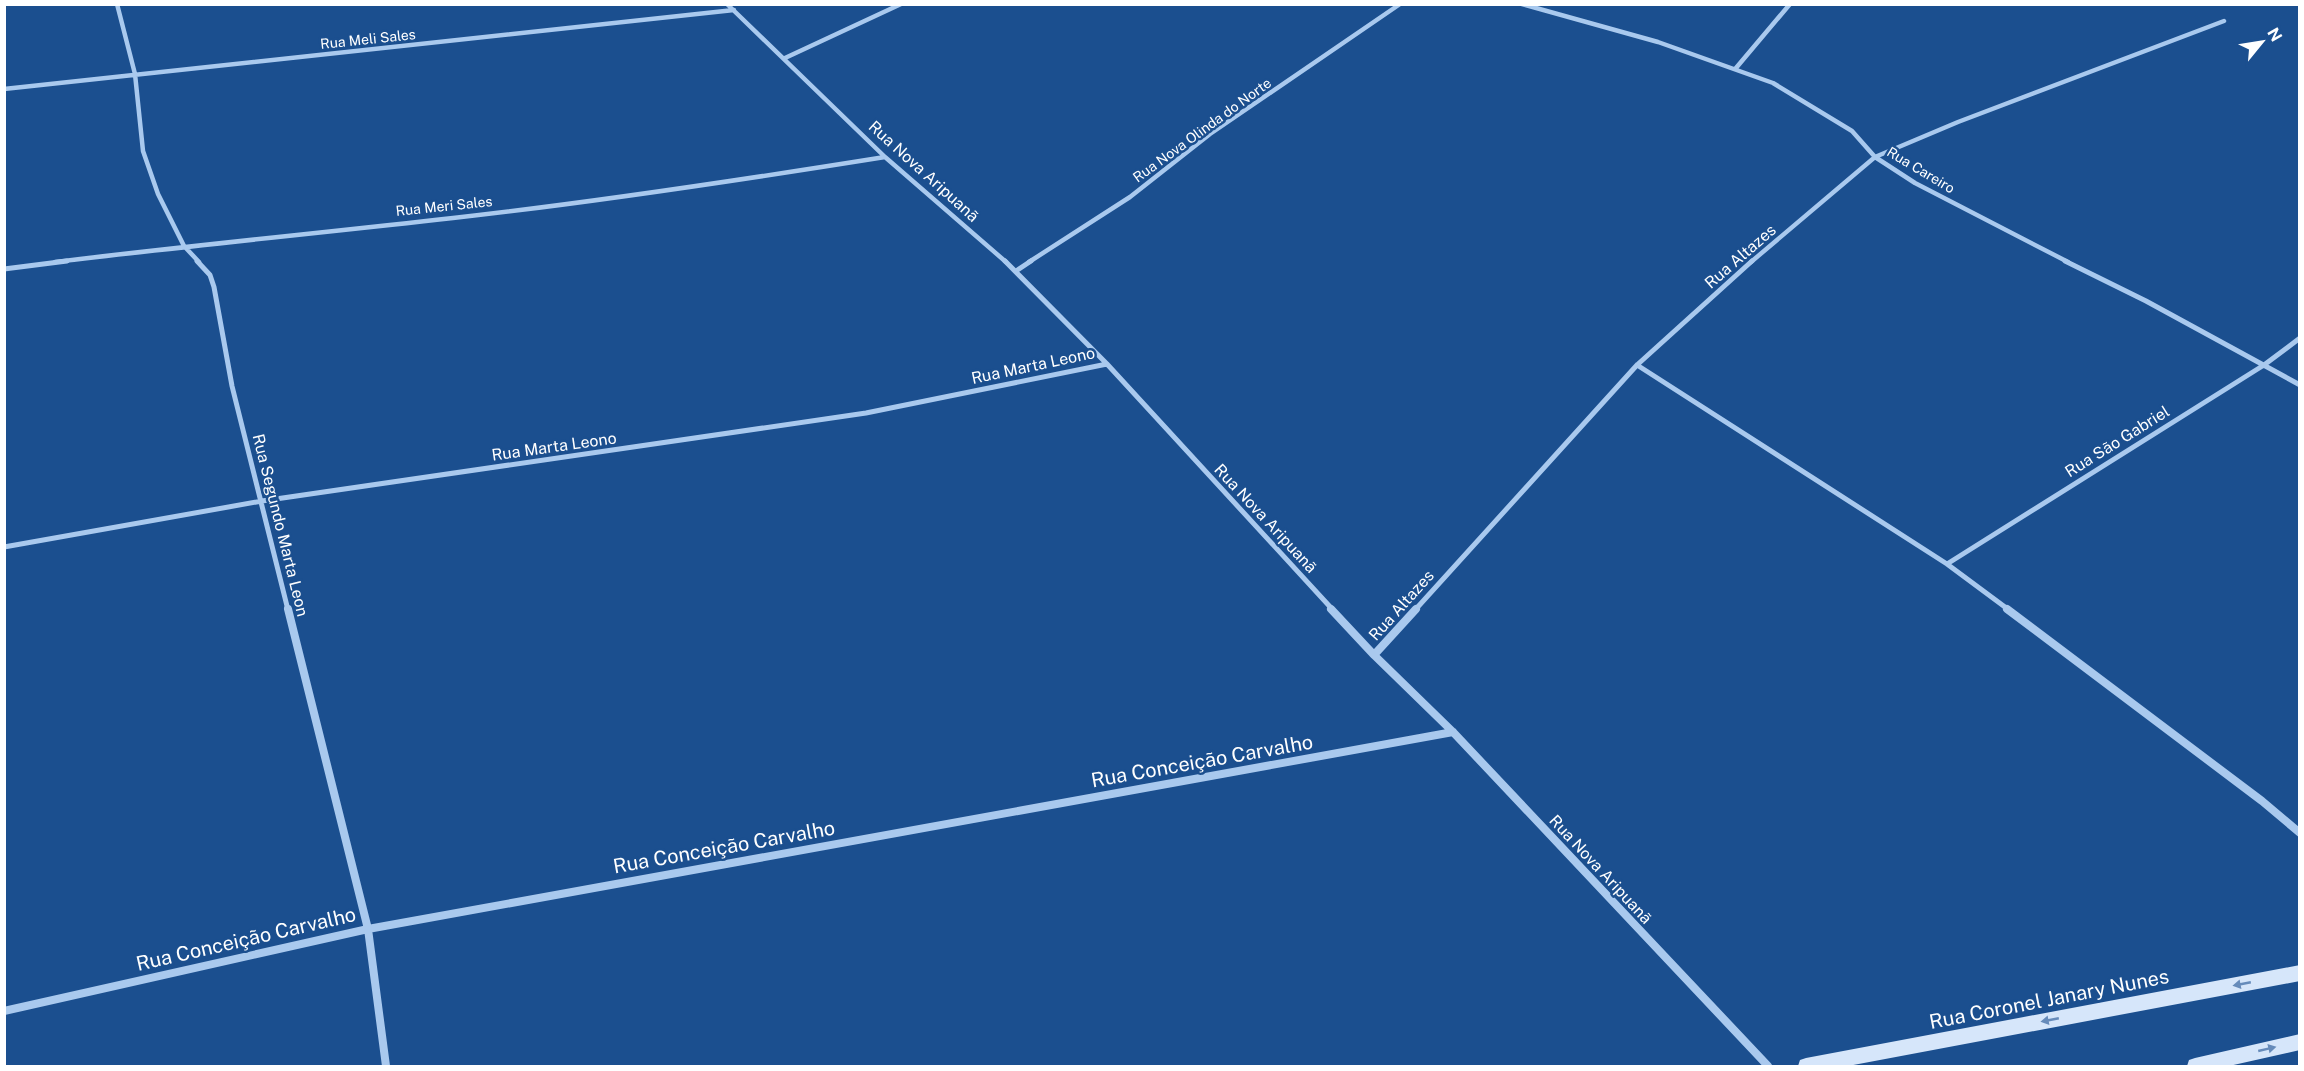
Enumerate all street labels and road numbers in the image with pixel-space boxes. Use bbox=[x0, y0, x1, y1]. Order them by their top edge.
street label: Rua Meli Sales bbox=[320, 26, 416, 52]
street label: Rua Nova Olinda do Norte bbox=[1130, 75, 1274, 185]
street label: Rua Nova Aripuanã bbox=[865, 117, 983, 226]
street label: Rua Careiro bbox=[1884, 144, 1958, 196]
street label: Rua Meri Sales bbox=[395, 193, 493, 219]
street label: Rua Altazes bbox=[1701, 220, 1780, 292]
street label: Rua Marta Leono bbox=[970, 343, 1097, 388]
street label: Rua São Gabriel bbox=[2062, 402, 2173, 481]
street label: Rua Marta Leono bbox=[490, 428, 618, 465]
street label: Rua Segundo Marta Leon bbox=[249, 432, 312, 618]
street label: Rua Nova Aripuanã bbox=[1210, 460, 1321, 577]
street label: Rua Altazes bbox=[1365, 566, 1438, 644]
street label: Rua Conceição Carvalho bbox=[1089, 730, 1315, 792]
street label: Rua Nova Aripuanã bbox=[1545, 811, 1656, 928]
street label: Rua Conceição Carvalho bbox=[611, 816, 837, 878]
street label: Rua Conceição Carvalho bbox=[134, 902, 358, 976]
street label: Rua Coronel Janary Nunes bbox=[1927, 964, 2171, 1034]

